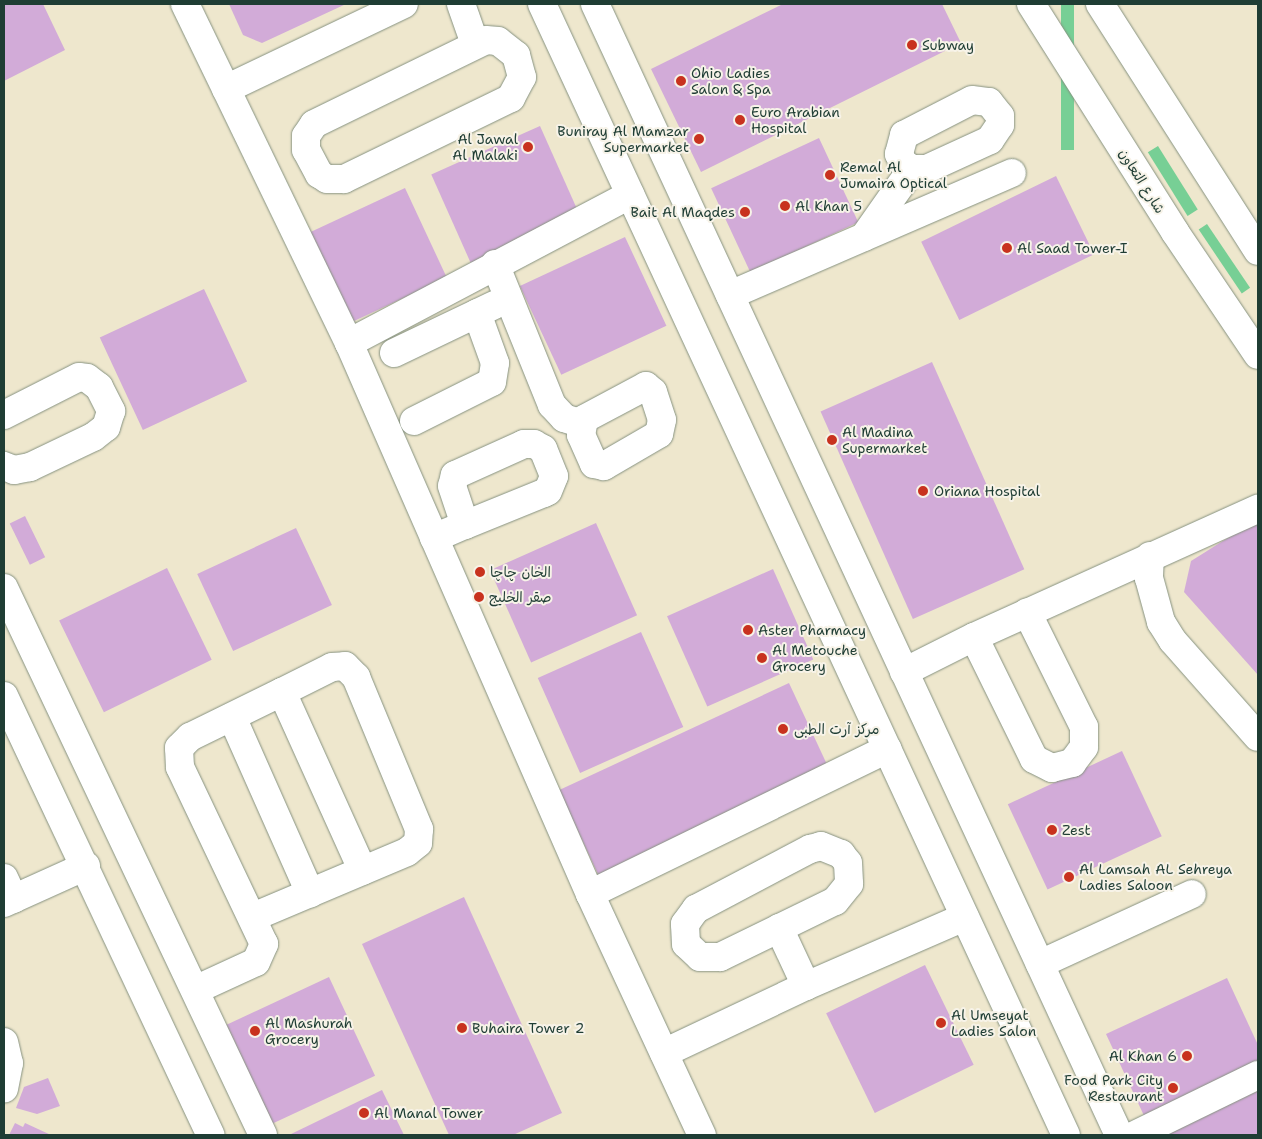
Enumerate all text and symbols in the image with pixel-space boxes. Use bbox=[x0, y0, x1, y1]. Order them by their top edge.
place label: Subway bbox=[922, 37, 974, 53]
marker: Subway bbox=[906, 39, 918, 51]
place label: Ohio Ladies Salon & Spa bbox=[691, 65, 771, 98]
marker: Ohio Ladies Salon & Spa bbox=[675, 75, 687, 87]
place label: Euro Arabian Hospital bbox=[751, 104, 840, 136]
marker: Euro Arabian Hospital bbox=[733, 113, 747, 127]
place label: Buniray Al Mamzar Supermarket bbox=[557, 123, 689, 156]
place label: Al Jawal Al Malaki bbox=[452, 131, 518, 164]
marker: Buniray Al Mamzar Supermarket bbox=[693, 133, 705, 145]
marker: Al Jawal Al Malaki bbox=[522, 141, 534, 153]
street label: شارع التعاون bbox=[1115, 145, 1169, 217]
place label: Remal Al Jumaira Optical bbox=[840, 159, 947, 192]
marker: Remal Al Jumaira Optical bbox=[824, 169, 836, 181]
place label: Al Khan 5 bbox=[795, 198, 862, 214]
marker: Al Khan 5 bbox=[779, 200, 791, 212]
place label: Bait Al Maqdes bbox=[631, 204, 735, 220]
marker: Bait Al Maqdes bbox=[739, 206, 751, 218]
place label: Al Saad Tower-I bbox=[1017, 240, 1127, 256]
marker: Al Saad Tower-I bbox=[1001, 242, 1013, 254]
place label: Al Madina Supermarket bbox=[842, 424, 927, 457]
marker: Al Madina Supermarket bbox=[826, 434, 838, 446]
place label: Oriana Hospital bbox=[934, 483, 1040, 499]
marker: Oriana Hospital bbox=[916, 484, 930, 498]
place label: الخان چاچا bbox=[490, 564, 551, 580]
marker: الخان چاچا bbox=[474, 566, 486, 578]
place label: صقر الخليج bbox=[489, 589, 551, 605]
marker: صقر الخليج bbox=[473, 591, 485, 603]
place label: Aster Pharmacy bbox=[758, 622, 866, 638]
marker: Aster Pharmacy bbox=[742, 624, 754, 636]
place label: Al Metouche Grocery bbox=[772, 642, 858, 674]
marker: Al Metouche Grocery bbox=[756, 652, 768, 664]
place label: مرکز آرت الطبی bbox=[794, 721, 879, 737]
marker: مرکز آرت الطبی bbox=[776, 722, 790, 736]
place label: Zest bbox=[1062, 822, 1091, 838]
marker: Zest bbox=[1046, 824, 1058, 836]
place label: Al Lamsah AL Sehreya Ladies Saloon bbox=[1079, 861, 1232, 894]
marker: Al Lamsah AL Sehreya Ladies Saloon bbox=[1063, 871, 1075, 883]
place label: Al Umseyat Ladies Salon bbox=[951, 1007, 1036, 1040]
place label: Al Mashurah Grocery bbox=[265, 1015, 353, 1048]
marker: Al Umseyat Ladies Salon bbox=[935, 1017, 947, 1029]
place label: Buhaira Tower 2 bbox=[472, 1020, 584, 1036]
marker: Buhaira Tower 2 bbox=[456, 1022, 468, 1034]
marker: Al Mashurah Grocery bbox=[249, 1025, 261, 1037]
place label: Al Khan 6 bbox=[1109, 1048, 1177, 1064]
marker: Al Khan 6 bbox=[1181, 1050, 1193, 1062]
place label: Food Park City Restaurant bbox=[1064, 1072, 1163, 1104]
marker: Food Park City Restaurant bbox=[1167, 1082, 1179, 1094]
place label: Al Manal Tower bbox=[374, 1105, 483, 1121]
marker: Al Manal Tower bbox=[358, 1107, 370, 1119]

